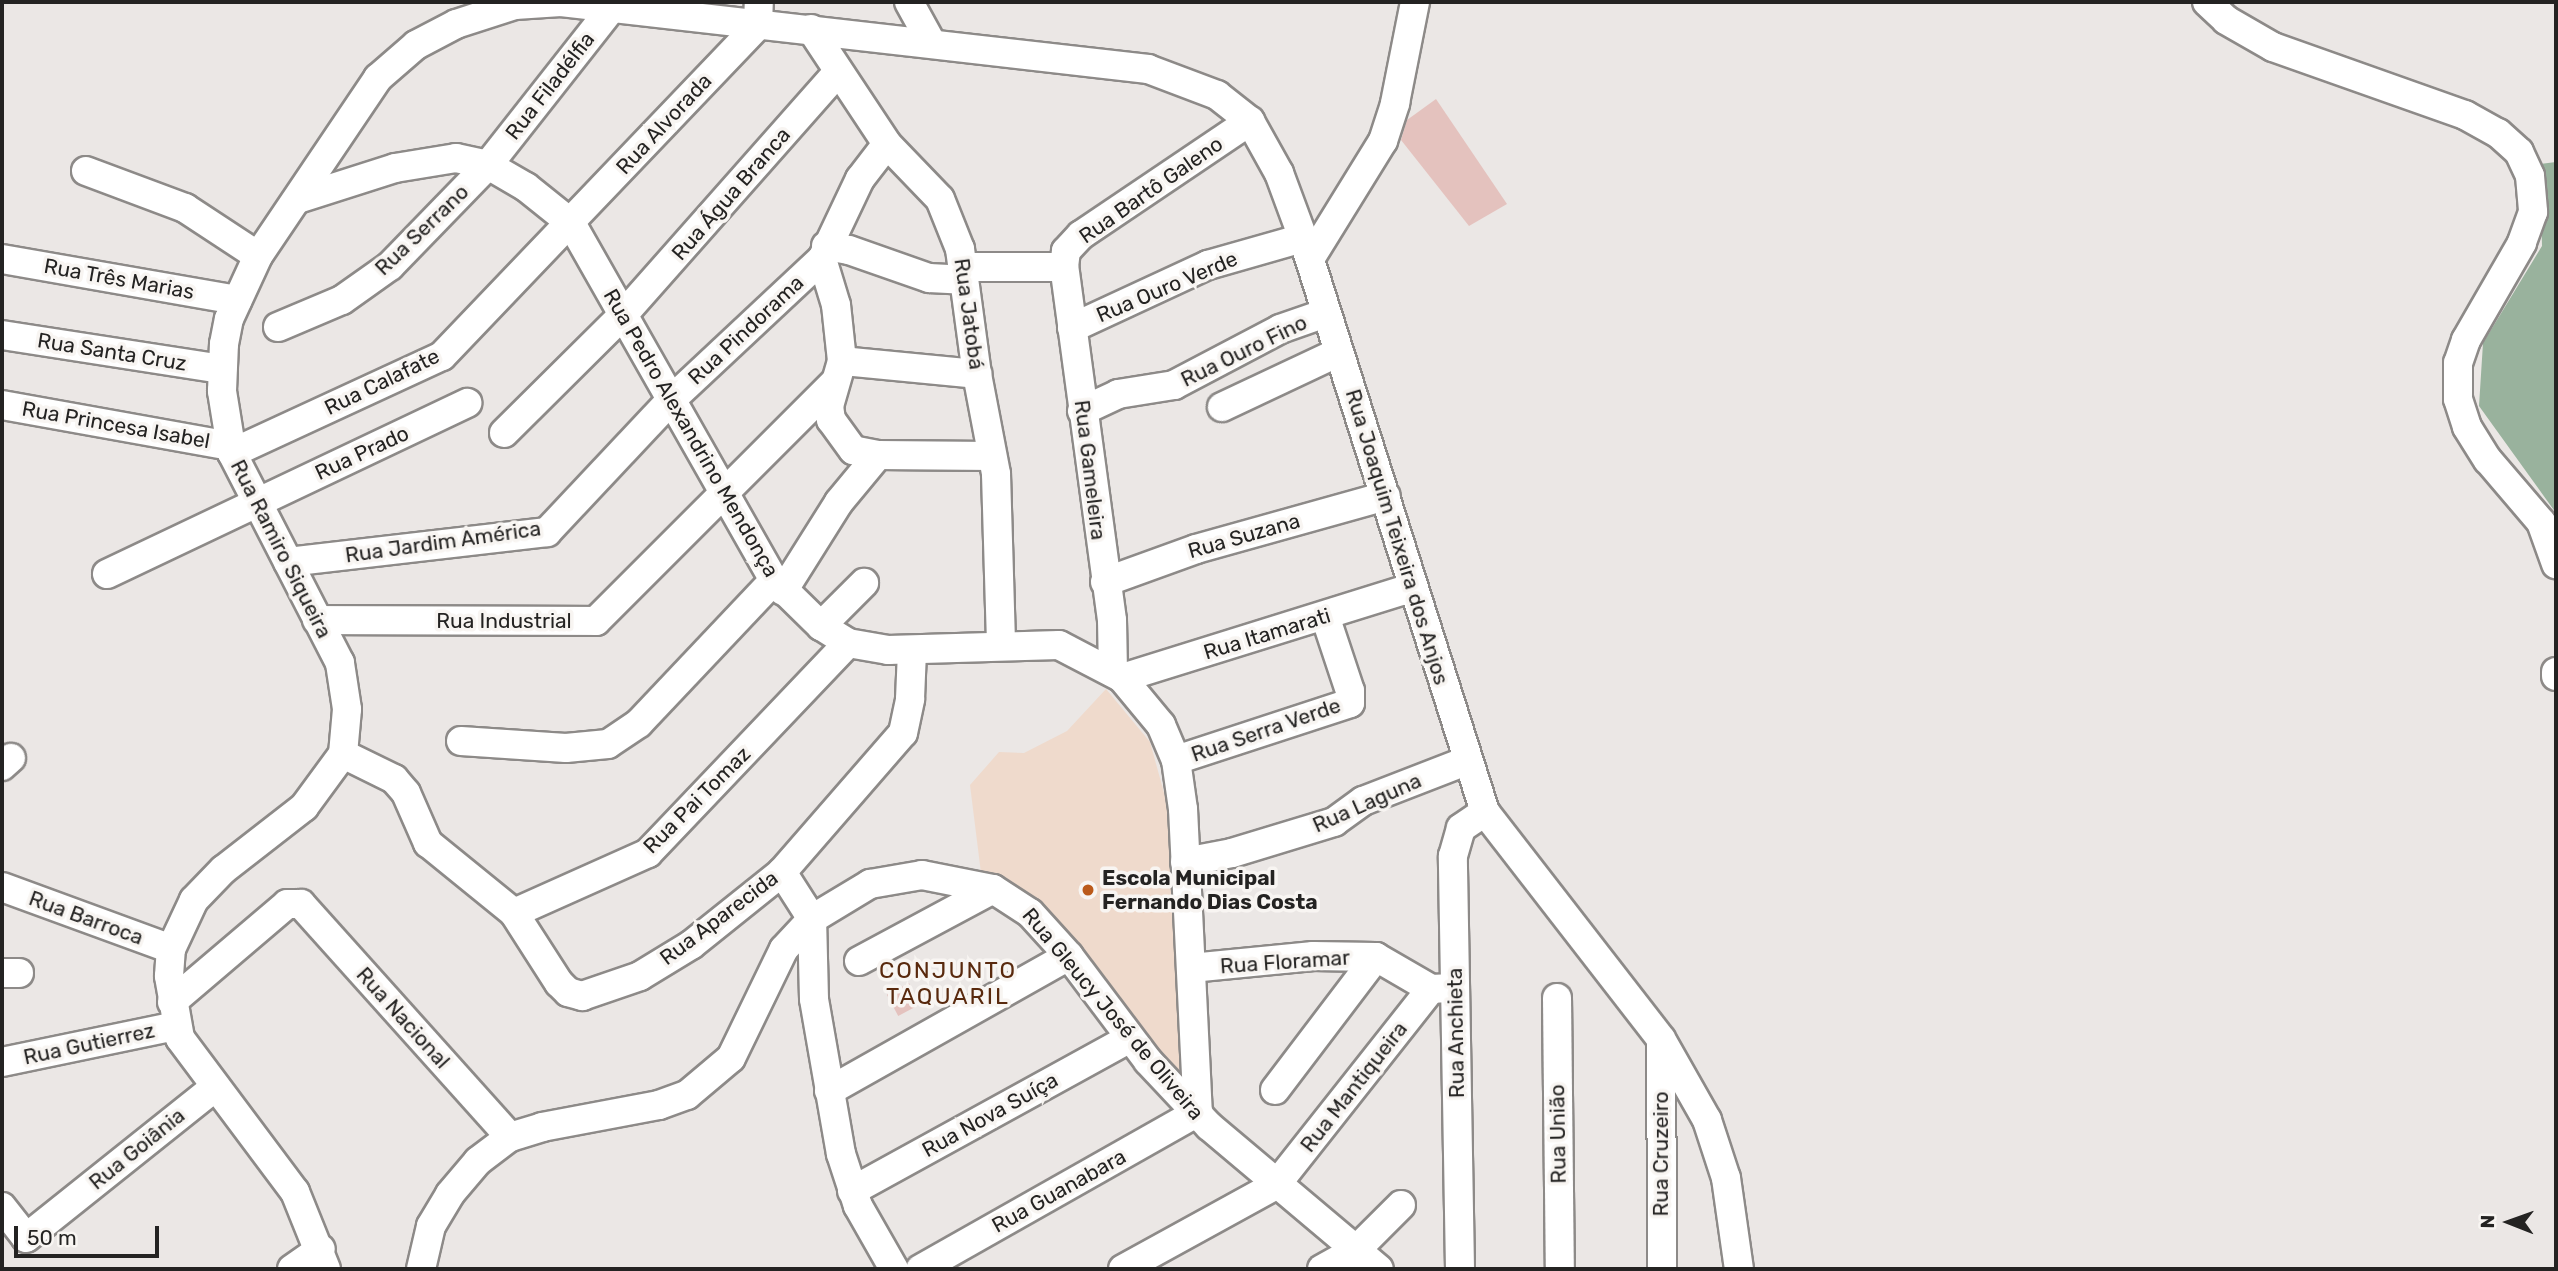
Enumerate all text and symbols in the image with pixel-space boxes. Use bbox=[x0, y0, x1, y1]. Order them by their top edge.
street label: Rua Filadélfia bbox=[500, 27, 600, 145]
street label: Rua Alvorada bbox=[611, 68, 717, 180]
street label: Rua Água Branca bbox=[666, 122, 796, 266]
street label: Rua Bartô Galeno bbox=[1074, 131, 1228, 249]
street label: Rua Serrano bbox=[370, 179, 474, 281]
street label: Rua Ouro Verde bbox=[1092, 246, 1242, 328]
street label: Rua Três Marias bbox=[42, 253, 196, 305]
street label: Rua Jatobá bbox=[949, 257, 989, 371]
street label: Rua Pindorama bbox=[683, 270, 809, 390]
street label: Rua Pedro Alexandrino Mendonça bbox=[598, 284, 784, 582]
street label: Rua Ouro Fino bbox=[1177, 310, 1311, 392]
street label: Rua Santa Cruz bbox=[36, 328, 188, 376]
street label: Rua Calafate bbox=[320, 343, 444, 421]
street label: Rua Joaquim Teixeira dos Anjos bbox=[1340, 386, 1454, 688]
street label: Rua Princesa Isabel bbox=[20, 396, 212, 454]
street label: Rua Gameleira bbox=[1069, 399, 1111, 541]
street label: Rua Prado bbox=[311, 420, 413, 486]
street label: Rua Ramiro Siqueira bbox=[225, 456, 337, 642]
street label: Rua Suzana bbox=[1185, 508, 1303, 564]
street label: Rua Jardim América bbox=[343, 516, 543, 568]
street label: Rua Itamarati bbox=[1200, 603, 1334, 665]
street label: Rua Industrial bbox=[436, 608, 572, 634]
street label: Rua Serra Verde bbox=[1188, 693, 1344, 767]
street label: Rua Pai Tomaz bbox=[638, 741, 756, 859]
street label: Rua Laguna bbox=[1309, 768, 1425, 838]
street label: Rua Aparecida bbox=[655, 865, 783, 971]
place label: Escola Municipal Fernando Dias Costa bbox=[1102, 865, 1318, 915]
marker: Escola Municipal Fernando Dias Costa bbox=[1080, 882, 1096, 898]
street label: Rua Barroca bbox=[25, 886, 147, 950]
street label: Rua Gleucy José de Oliveira bbox=[1017, 903, 1209, 1125]
street label: Rua Floramar bbox=[1219, 945, 1351, 979]
district label: CONJUNTO TAQUARIL bbox=[880, 956, 1016, 1010]
street label: Rua Nacional bbox=[351, 962, 455, 1074]
street label: Rua Anchieta bbox=[1442, 967, 1470, 1099]
street label: Rua Mantiqueira bbox=[1295, 1017, 1413, 1157]
street label: Rua Gutierrez bbox=[21, 1018, 157, 1070]
street label: Rua Nova Suíça bbox=[918, 1067, 1062, 1163]
street label: Rua União bbox=[1545, 1084, 1571, 1184]
street label: Rua Cruzeiro bbox=[1648, 1092, 1674, 1216]
street label: Rua Goiânia bbox=[84, 1103, 190, 1195]
street label: Rua Guanabara bbox=[988, 1144, 1130, 1238]
north arrow bbox=[2474, 1187, 2544, 1257]
scale bar bbox=[18, 1212, 163, 1256]
text: N bbox=[2476, 1215, 2499, 1229]
text: 50 m bbox=[27, 1225, 77, 1250]

